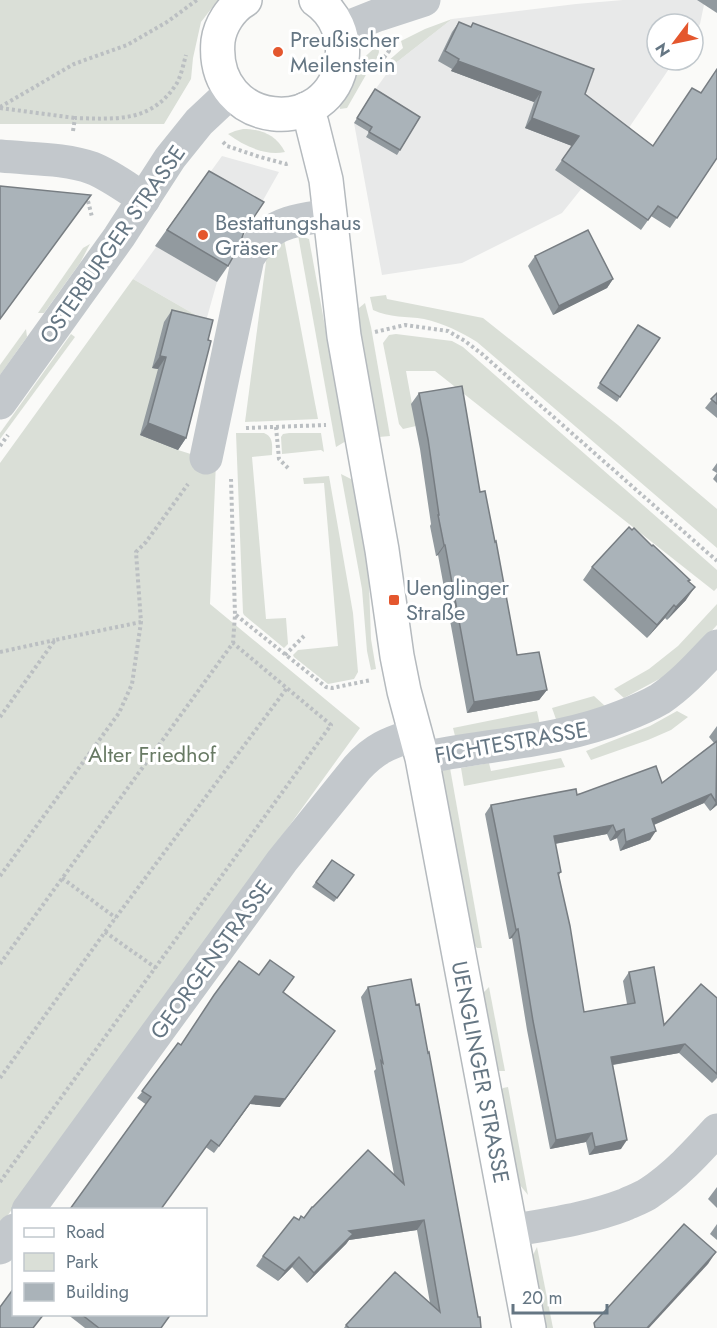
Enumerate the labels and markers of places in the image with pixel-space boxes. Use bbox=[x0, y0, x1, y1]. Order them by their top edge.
place label: Preußischer Meilenstein bbox=[290, 23, 400, 80]
marker: Preußischer Meilenstein bbox=[271, 45, 285, 59]
place label: Bestattungshaus Gräser bbox=[215, 206, 361, 263]
marker: Bestattungshaus Gräser bbox=[196, 228, 210, 242]
place label: Uenglinger Straße bbox=[406, 571, 509, 628]
marker: Uenglinger Straße bbox=[387, 593, 401, 607]

